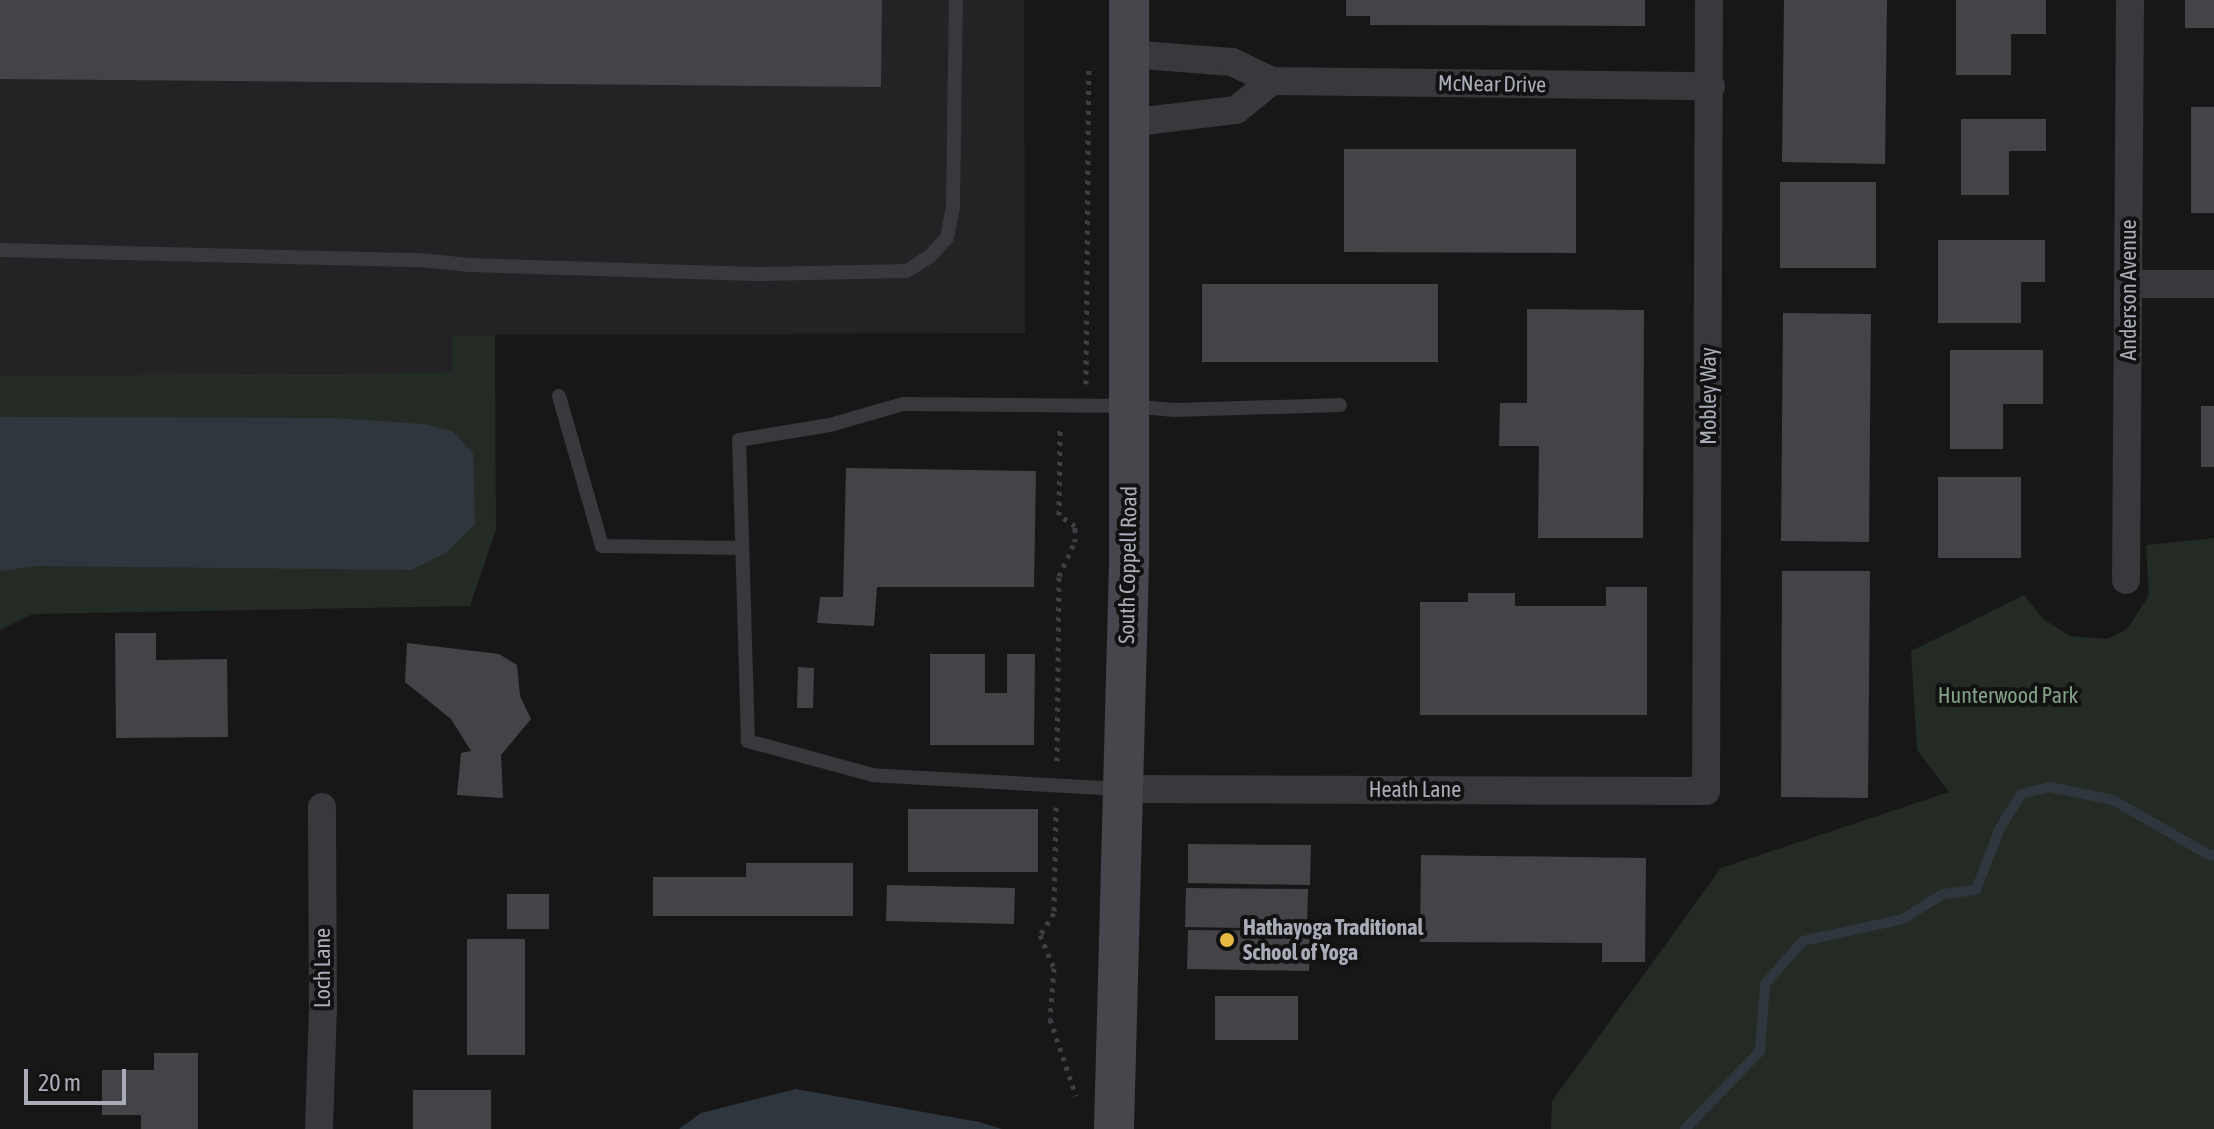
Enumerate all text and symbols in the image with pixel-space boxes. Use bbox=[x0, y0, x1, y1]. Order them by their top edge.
street label: McNear Drive bbox=[1438, 70, 1546, 98]
street label: Anderson Avenue bbox=[2116, 219, 2142, 361]
street label: Mobley Way bbox=[1696, 347, 1722, 445]
street label: South Coppell Road bbox=[1113, 486, 1143, 644]
park label: Hunterwood Park bbox=[1938, 683, 2078, 709]
street label: Heath Lane bbox=[1369, 777, 1461, 803]
place label: Hathayoga Traditional School of Yoga bbox=[1243, 914, 1423, 966]
street label: Loch Lane bbox=[310, 928, 336, 1008]
marker: Hathayoga Traditional School of Yoga bbox=[1218, 931, 1236, 949]
scale bar bbox=[28, 1053, 130, 1103]
text: 20 m bbox=[38, 1069, 81, 1096]

